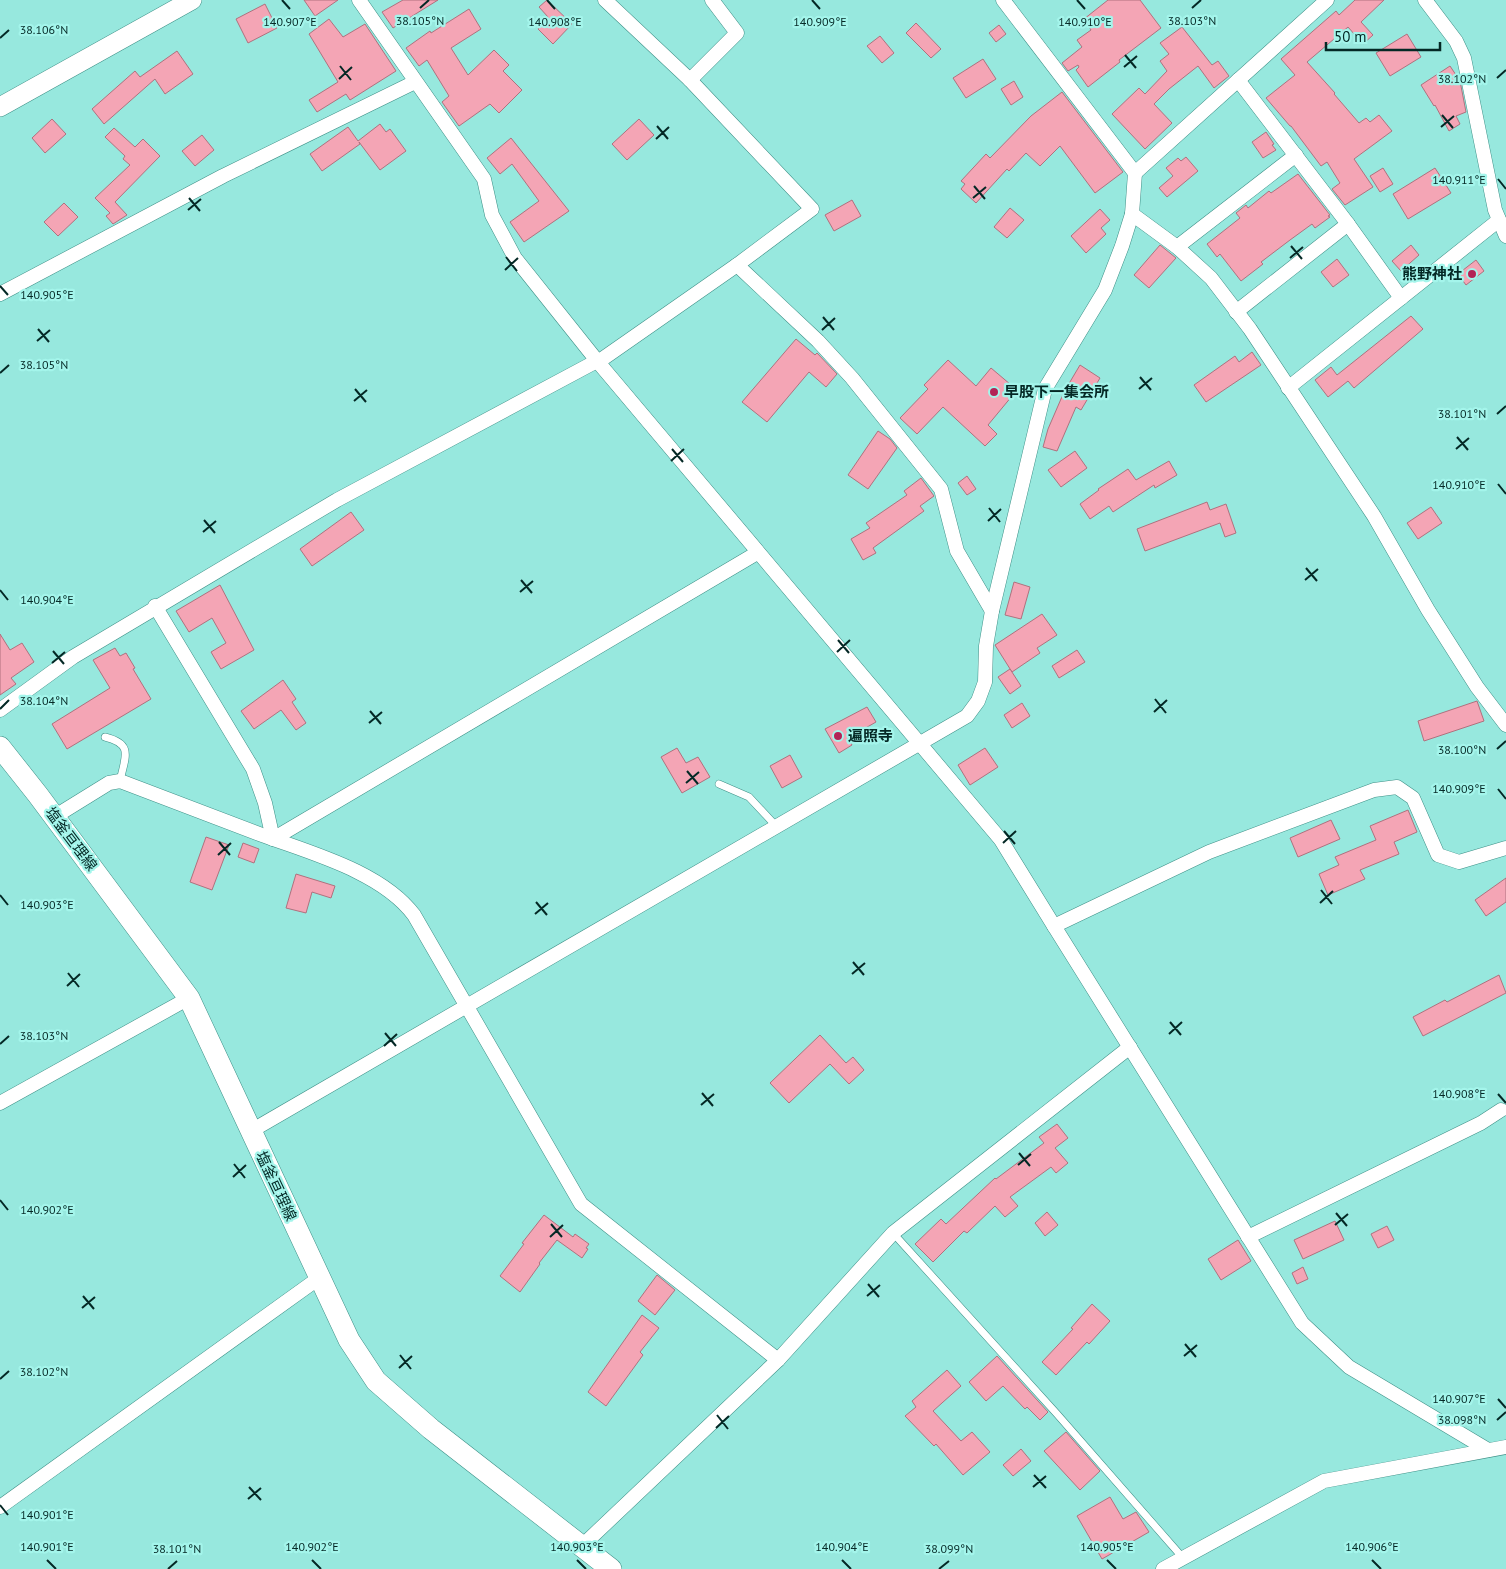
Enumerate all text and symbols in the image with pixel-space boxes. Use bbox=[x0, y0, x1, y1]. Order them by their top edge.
text: 38.105°N bbox=[396, 13, 444, 28]
text: 38.103°N bbox=[1168, 13, 1216, 28]
text: 140.907°E bbox=[263, 14, 317, 29]
text: 140.908°E bbox=[528, 14, 582, 29]
text: 140.909°E bbox=[793, 14, 847, 29]
text: 140.910°E bbox=[1058, 14, 1112, 29]
scale bar bbox=[1326, 20, 1440, 52]
text: 38.106°N bbox=[20, 22, 68, 37]
text: 50 m bbox=[1334, 27, 1367, 46]
text: 38.102°N bbox=[1438, 71, 1486, 86]
text: 140.911°E bbox=[1432, 172, 1486, 187]
place label: 熊野神社 bbox=[1402, 264, 1462, 283]
marker: 熊野神社 bbox=[1466, 268, 1478, 280]
text: 140.905°E bbox=[20, 287, 74, 302]
text: 38.105°N bbox=[20, 357, 68, 372]
place label: 早股下一集会所 bbox=[1004, 382, 1109, 401]
marker: 早股下一集会所 bbox=[988, 386, 1000, 398]
text: 38.101°N bbox=[1438, 406, 1486, 421]
text: 140.910°E bbox=[1432, 477, 1486, 492]
text: 140.904°E bbox=[20, 592, 74, 607]
text: 38.104°N bbox=[20, 693, 68, 708]
place label: 遍照寺 bbox=[848, 726, 893, 745]
marker: 遍照寺 bbox=[832, 730, 844, 742]
text: 38.100°N bbox=[1438, 742, 1486, 757]
text: 140.909°E bbox=[1432, 781, 1486, 796]
street label: 塩釜亘理線 bbox=[41, 803, 102, 874]
text: 140.903°E bbox=[20, 897, 74, 912]
text: 38.103°N bbox=[20, 1028, 68, 1043]
text: 140.908°E bbox=[1432, 1086, 1486, 1101]
street label: 塩釜亘理線 bbox=[252, 1148, 301, 1224]
text: 140.902°E bbox=[20, 1202, 74, 1217]
text: 38.102°N bbox=[20, 1364, 68, 1379]
text: 140.907°E bbox=[1432, 1391, 1486, 1406]
text: 38.098°N bbox=[1438, 1412, 1486, 1427]
text: 140.901°E bbox=[20, 1507, 74, 1522]
text: 140.901°E bbox=[20, 1539, 74, 1554]
text: 140.902°E bbox=[285, 1539, 339, 1554]
text: 140.903°E bbox=[550, 1539, 604, 1554]
text: 140.904°E bbox=[815, 1539, 869, 1554]
text: 140.905°E bbox=[1080, 1539, 1134, 1554]
text: 140.906°E bbox=[1345, 1539, 1399, 1554]
text: 38.101°N bbox=[153, 1541, 201, 1556]
text: 38.099°N bbox=[925, 1541, 973, 1556]

